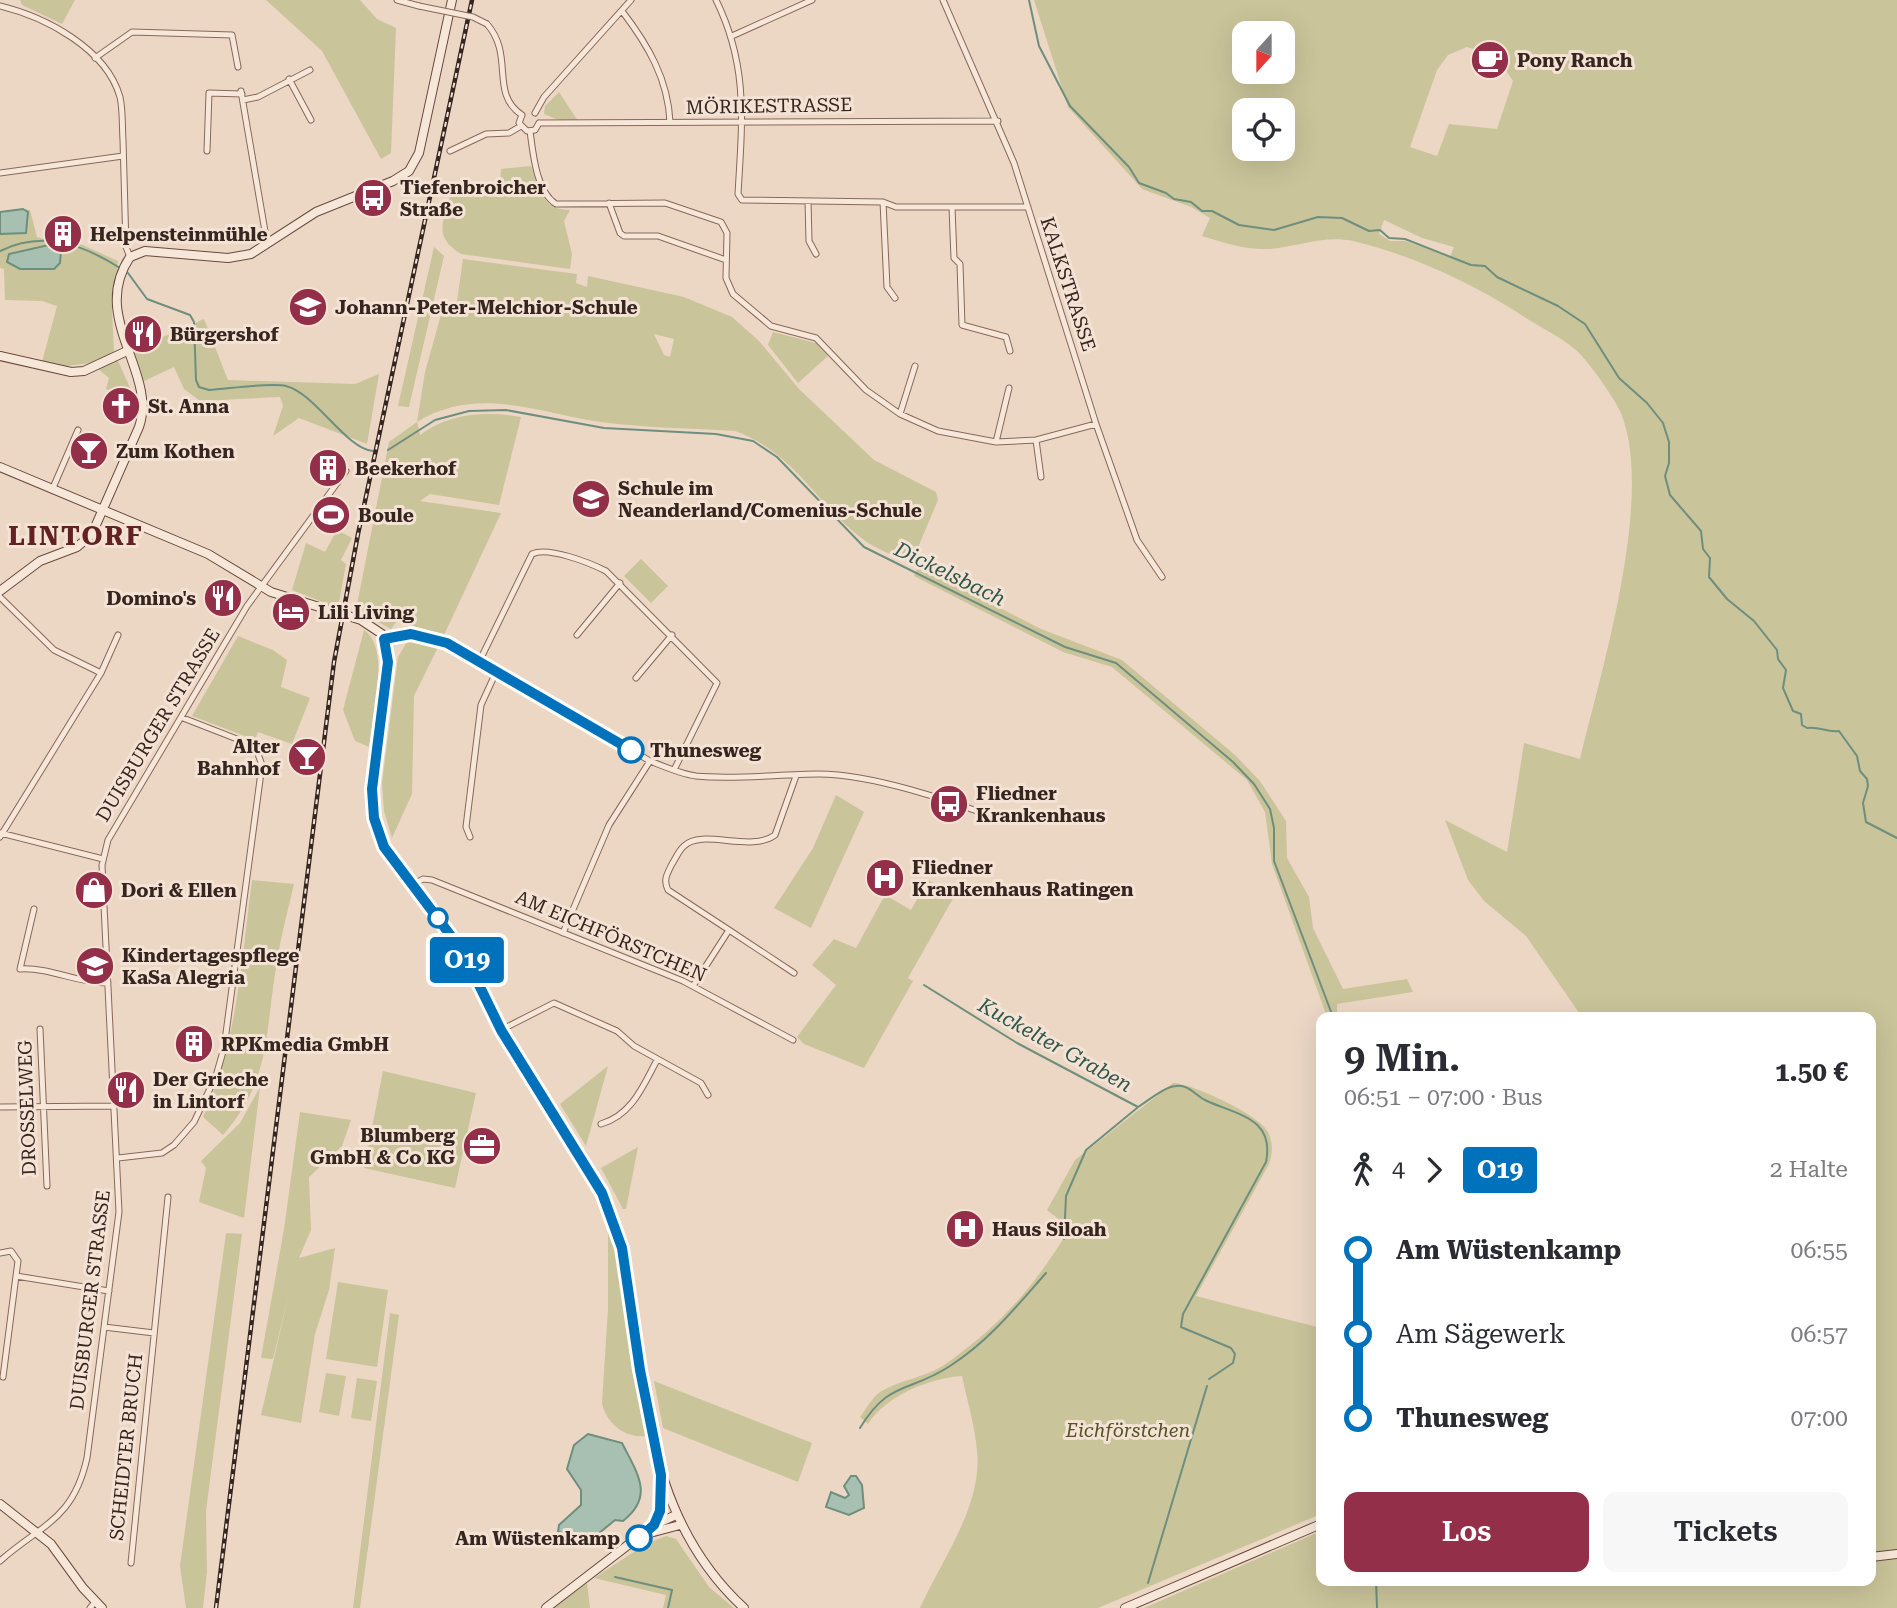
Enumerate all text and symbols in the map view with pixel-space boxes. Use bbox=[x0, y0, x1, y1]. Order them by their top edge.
north arrow bbox=[1232, 21, 1295, 84]
map controls bbox=[1232, 21, 1295, 161]
cafe icon: Pony Ranch bbox=[1469, 39, 1511, 81]
place label: Pony Ranch bbox=[1517, 49, 1633, 72]
street label: MÖRIKESTRASSE bbox=[686, 93, 852, 119]
button: locate bbox=[1232, 98, 1295, 161]
place label: Tiefenbroicher Straße bbox=[400, 176, 546, 221]
bus stop icon: Tiefenbroicher Straße bbox=[352, 177, 394, 219]
building icon: Helpensteinmühle bbox=[42, 213, 84, 255]
street label: KALKSTRASSE bbox=[1035, 214, 1101, 354]
place label: Helpensteinmühle bbox=[90, 223, 268, 246]
school or university icon: Johann-Peter-Melchior-Schule bbox=[287, 286, 329, 328]
place label: Johann-Peter-Melchior-Schule bbox=[335, 296, 638, 319]
restaurant icon: Bürgershof bbox=[122, 313, 164, 355]
place label: Bürgershof bbox=[170, 323, 279, 346]
church icon: St. Anna bbox=[100, 385, 142, 427]
place label: St. Anna bbox=[148, 395, 229, 418]
bar icon: Zum Kothen bbox=[68, 430, 110, 472]
place label: Zum Kothen bbox=[116, 440, 235, 463]
building icon: Beekerhof bbox=[307, 447, 349, 489]
place label: Beekerhof bbox=[355, 457, 457, 480]
place label: Schule im Neanderland/Comenius-Schule bbox=[618, 477, 922, 522]
school or university icon: Schule im Neanderland/Comenius-Schule bbox=[570, 478, 612, 520]
sports icon: Boule bbox=[310, 494, 352, 536]
place label: Boule bbox=[358, 504, 414, 527]
district label: LINTORF bbox=[8, 521, 144, 551]
water label: Dickelsbach bbox=[890, 536, 1010, 611]
restaurant icon: Domino's bbox=[202, 577, 244, 619]
place label: Domino's bbox=[106, 587, 196, 610]
hotel icon: Lili Living bbox=[270, 591, 312, 633]
place label: Lili Living bbox=[318, 601, 415, 624]
street label: DUISBURGER STRASSE bbox=[91, 624, 225, 826]
place label: Alter Bahnhof bbox=[197, 735, 281, 780]
bar icon: Alter Bahnhof bbox=[286, 736, 328, 778]
marker: Thunesweg bbox=[618, 737, 644, 763]
place label: Thunesweg bbox=[650, 739, 762, 762]
place label: Fliedner Krankenhaus bbox=[976, 782, 1106, 827]
bus stop icon: Fliedner Krankenhaus bbox=[928, 783, 970, 825]
place label: Fliedner Krankenhaus Ratingen bbox=[912, 856, 1134, 901]
hospital icon: Fliedner Krankenhaus Ratingen bbox=[864, 857, 906, 899]
shop icon: Dori & Ellen bbox=[73, 869, 115, 911]
place label: Dori & Ellen bbox=[121, 879, 237, 902]
street label: AM EICHFÖRSTCHEN bbox=[512, 885, 710, 987]
unlabelled marker bbox=[428, 908, 448, 928]
line badge: O19 bbox=[427, 937, 507, 983]
place label: Kindertagespflege KaSa Alegria bbox=[122, 944, 300, 989]
school or university icon: Kindertagespflege KaSa Alegria bbox=[74, 945, 116, 987]
text: O19 bbox=[444, 946, 490, 974]
water label: Kuckelter Graben bbox=[973, 992, 1136, 1097]
building icon: RPKmedia GmbH bbox=[173, 1023, 215, 1065]
place label: RPKmedia GmbH bbox=[221, 1033, 389, 1056]
text: 9 Min. bbox=[1344, 1036, 1460, 1080]
street label: DROSSELWEG bbox=[13, 1040, 41, 1176]
text: 1.50 € bbox=[1775, 1057, 1848, 1087]
place label: Der Grieche in Lintorf bbox=[153, 1068, 269, 1113]
restaurant icon: Der Grieche in Lintorf bbox=[105, 1069, 147, 1111]
text: 06:51 – 07:00 · Bus bbox=[1344, 1084, 1542, 1111]
place label: Blumberg GmbH & Co KG bbox=[310, 1124, 455, 1169]
office icon: Blumberg GmbH & Co KG bbox=[461, 1125, 503, 1167]
icon: walk bbox=[1344, 1151, 1382, 1189]
icon: forward bbox=[1415, 1151, 1453, 1189]
text: 4 bbox=[1392, 1156, 1405, 1183]
text: O19 bbox=[1477, 1156, 1523, 1184]
text: 2 Halte bbox=[1770, 1156, 1848, 1183]
street label: DUISBURGER STRASSE bbox=[65, 1189, 115, 1411]
hospital icon: Haus Siloah bbox=[944, 1208, 986, 1250]
place label: Haus Siloah bbox=[992, 1218, 1107, 1241]
text: Am Wüstenkamp bbox=[1396, 1235, 1621, 1265]
text: 06:55 bbox=[1791, 1237, 1848, 1264]
text: Am Sägewerk bbox=[1396, 1319, 1565, 1349]
text: 06:57 bbox=[1791, 1321, 1848, 1348]
street label: SCHEIDTER BRUCH bbox=[105, 1352, 147, 1542]
text: Thunesweg bbox=[1396, 1403, 1548, 1433]
text: 07:00 bbox=[1791, 1405, 1848, 1432]
park label: Eichförstchen bbox=[1065, 1419, 1190, 1442]
button: Los bbox=[1344, 1492, 1589, 1572]
button: Tickets bbox=[1603, 1492, 1848, 1572]
marker: Am Wüstenkamp bbox=[626, 1525, 652, 1551]
place label: Am Wüstenkamp bbox=[455, 1527, 620, 1550]

